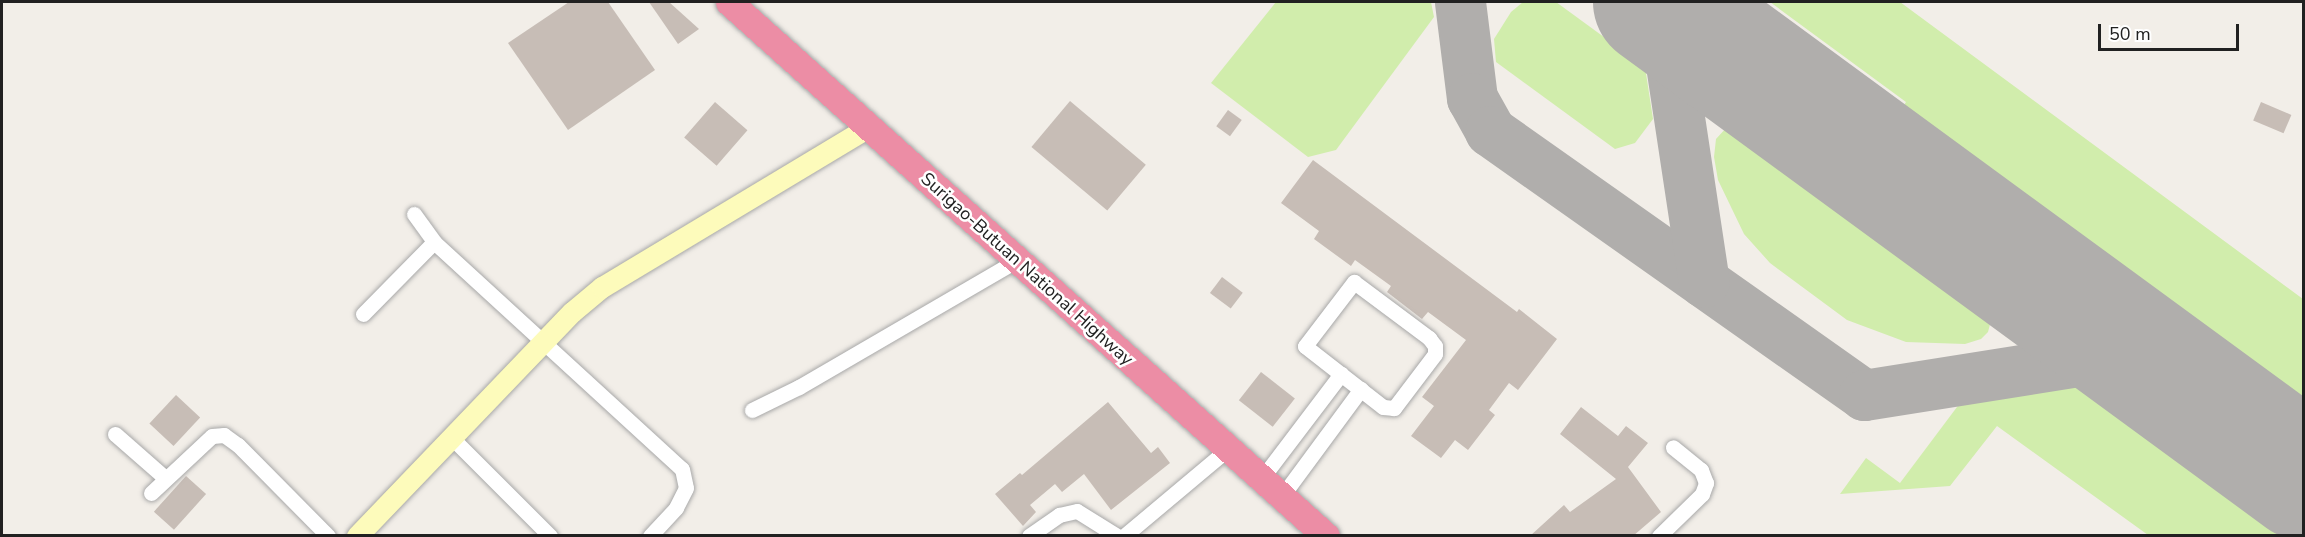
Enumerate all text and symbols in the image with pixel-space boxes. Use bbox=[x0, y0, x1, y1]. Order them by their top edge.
scale bar bbox=[2101, 12, 2242, 50]
text: 50 m bbox=[2109, 22, 2151, 46]
street label: Surigao-Butuan National Highway bbox=[916, 168, 1138, 370]

